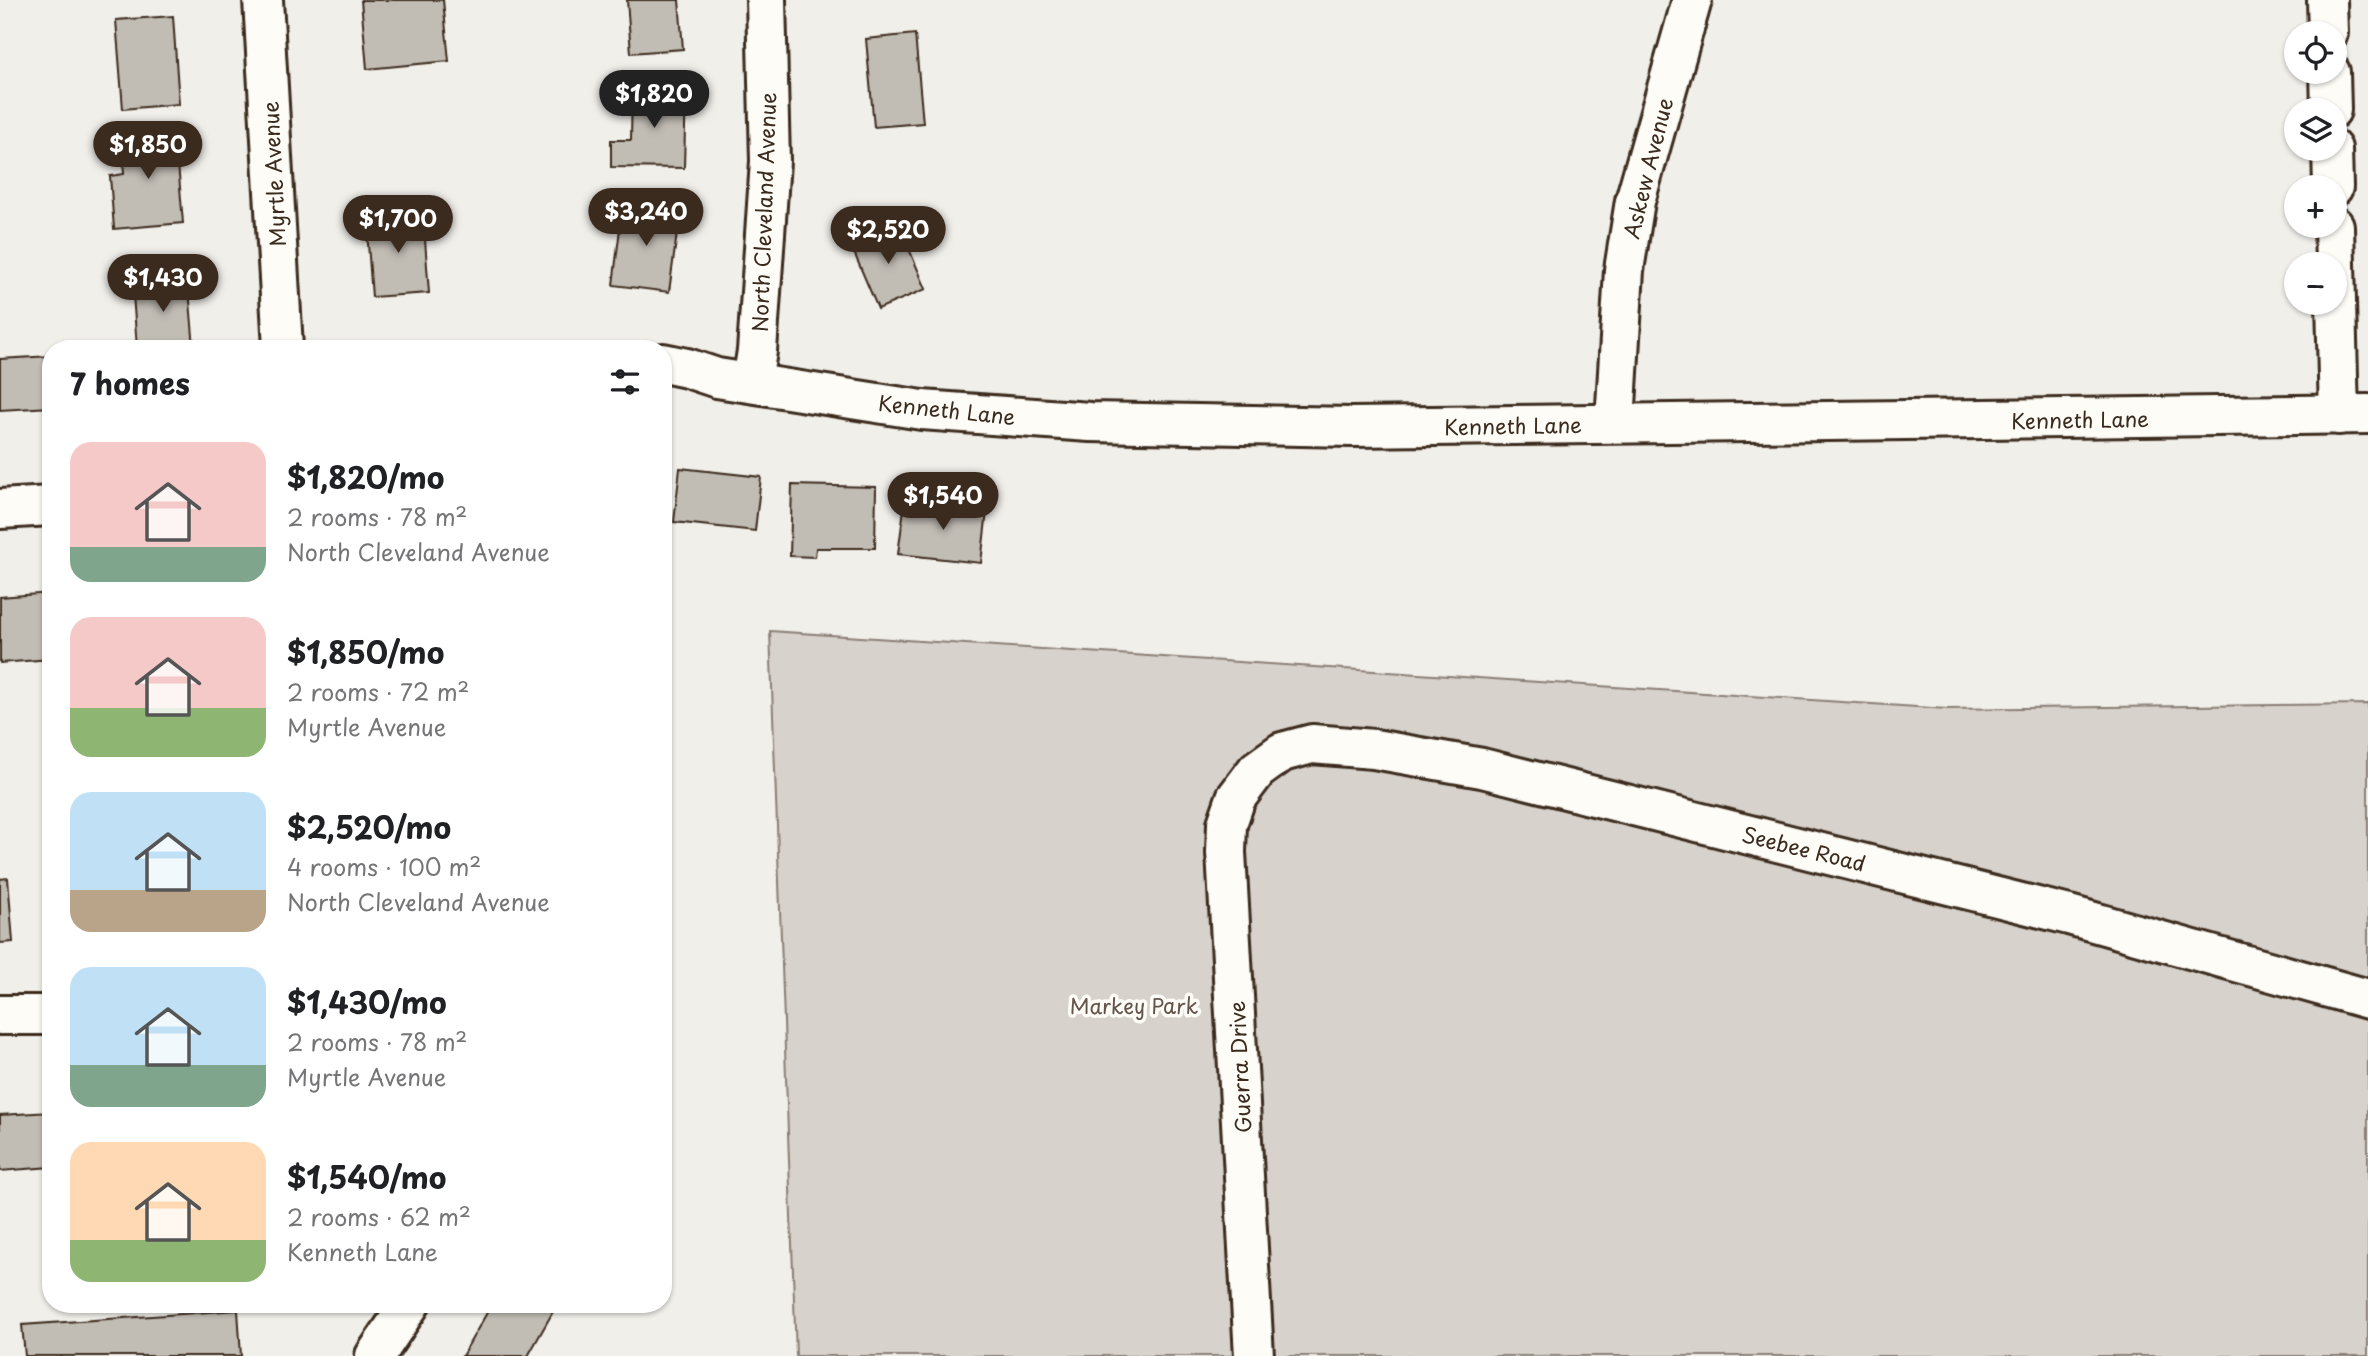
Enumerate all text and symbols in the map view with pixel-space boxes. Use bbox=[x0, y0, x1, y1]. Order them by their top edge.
map controls bbox=[2284, 21, 2347, 315]
button: locate bbox=[2284, 21, 2347, 84]
pin: $1,820 bbox=[597, 71, 711, 130]
text: $1,820 bbox=[615, 75, 693, 110]
street label: North Cleveland Avenue bbox=[743, 92, 783, 332]
street label: Askew Avenue bbox=[1614, 94, 1680, 242]
button: layers bbox=[2284, 98, 2347, 161]
street label: Myrtle Avenue bbox=[253, 100, 293, 248]
pin: $1,850 bbox=[91, 122, 205, 181]
text: $1,850 bbox=[109, 126, 187, 161]
button: + bbox=[2284, 175, 2347, 238]
pin: $3,240 bbox=[589, 188, 703, 248]
text: $3,240 bbox=[604, 193, 688, 228]
pin: $1,700 bbox=[341, 196, 455, 255]
text: $1,700 bbox=[359, 200, 437, 235]
pin: $2,520 bbox=[831, 206, 945, 266]
text: $2,520 bbox=[847, 211, 929, 246]
button: − bbox=[2284, 252, 2347, 315]
pin: $1,430 bbox=[106, 254, 220, 314]
text: $1,430 bbox=[123, 259, 203, 294]
text: 7 homes bbox=[70, 360, 190, 405]
icon: filters bbox=[606, 363, 644, 401]
street label: Kenneth Lane bbox=[877, 386, 1017, 432]
street label: Kenneth Lane bbox=[2011, 402, 2149, 436]
street label: Kenneth Lane bbox=[1444, 408, 1582, 442]
text: $1,820/mo bbox=[287, 454, 444, 499]
icon: home bbox=[126, 470, 210, 554]
pin: $1,540 bbox=[886, 472, 1000, 532]
text: $1,540 bbox=[903, 477, 983, 512]
text: 2 rooms · 78 m² bbox=[287, 499, 467, 534]
text: North Cleveland Avenue bbox=[287, 534, 550, 569]
text: $1,850/mo bbox=[287, 629, 444, 674]
icon: home bbox=[126, 645, 210, 729]
text: 2 rooms · 72 m² bbox=[287, 674, 469, 709]
text: Myrtle Avenue bbox=[287, 709, 446, 744]
text: $2,520/mo bbox=[287, 804, 451, 849]
street label: Seebee Road bbox=[1739, 817, 1869, 879]
icon: home bbox=[126, 820, 210, 904]
text: 4 rooms · 100 m² bbox=[287, 849, 481, 884]
text: North Cleveland Avenue bbox=[287, 884, 550, 919]
text: $1,430/mo bbox=[287, 979, 447, 1024]
park label: Markey Park bbox=[1070, 989, 1198, 1021]
icon: home bbox=[126, 995, 210, 1079]
street label: Guerra Drive bbox=[1220, 1000, 1258, 1134]
text: 2 rooms · 78 m² bbox=[287, 1024, 467, 1059]
text: Myrtle Avenue bbox=[287, 1059, 446, 1094]
text: $1,540/mo bbox=[287, 1154, 446, 1199]
icon: home bbox=[126, 1170, 210, 1254]
text: 2 rooms · 62 m² bbox=[287, 1199, 471, 1234]
text: Kenneth Lane bbox=[287, 1234, 438, 1269]

